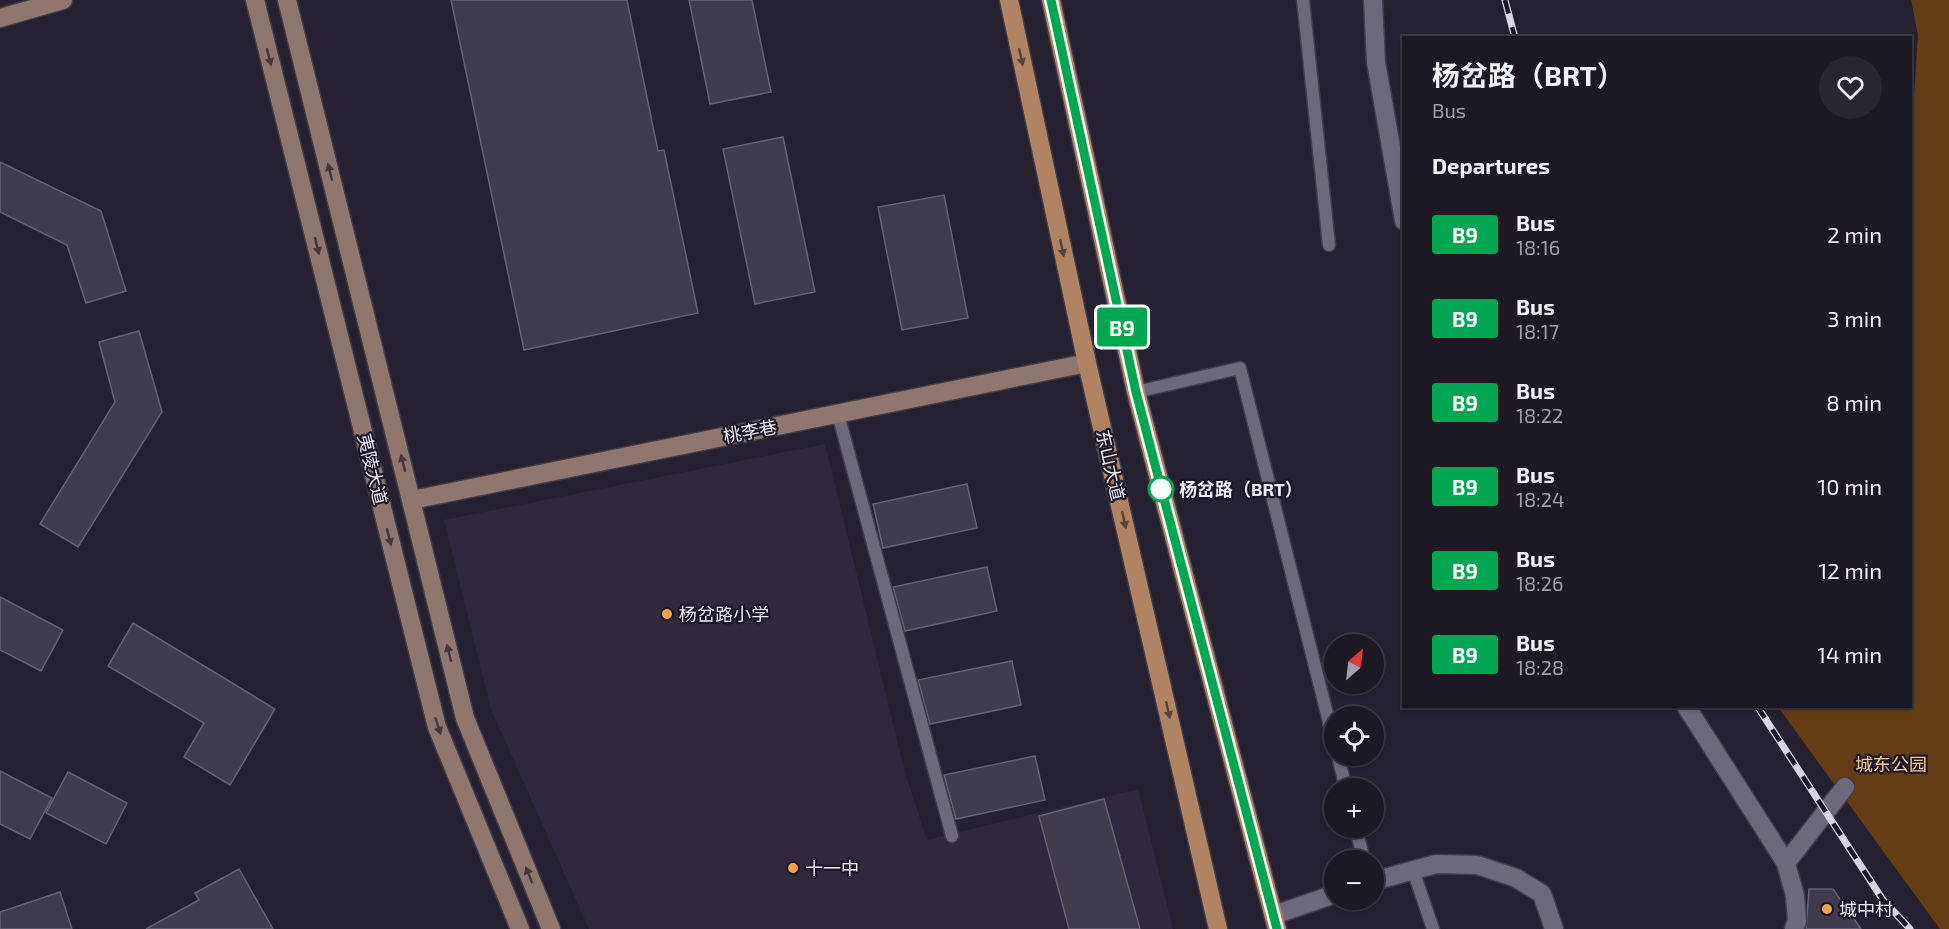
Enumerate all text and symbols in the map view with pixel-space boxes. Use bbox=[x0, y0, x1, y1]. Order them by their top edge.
one-way arrow bbox=[265, 48, 275, 66]
one-way arrow bbox=[1017, 48, 1027, 66]
button: heart bbox=[1819, 56, 1882, 119]
text: 杨岔路（BRT） bbox=[1432, 58, 1625, 92]
text: Bus bbox=[1432, 98, 1466, 122]
text: Departures bbox=[1432, 152, 1550, 178]
one-way arrow bbox=[324, 163, 334, 181]
text: Bus bbox=[1516, 209, 1555, 235]
text: 2 min bbox=[1827, 221, 1882, 247]
text: B9 bbox=[1452, 222, 1478, 247]
text: 18:16 bbox=[1516, 235, 1560, 259]
one-way arrow bbox=[312, 237, 322, 255]
one-way arrow bbox=[1058, 239, 1068, 257]
text: Bus bbox=[1516, 293, 1555, 319]
text: 3 min bbox=[1827, 305, 1882, 331]
text: B9 bbox=[1452, 306, 1478, 331]
line badge: B9 bbox=[1095, 308, 1149, 346]
text: B9 bbox=[1109, 315, 1135, 340]
text: 18:17 bbox=[1516, 319, 1559, 343]
text: Bus bbox=[1516, 377, 1555, 403]
text: 8 min bbox=[1826, 389, 1882, 415]
text: B9 bbox=[1452, 390, 1478, 415]
text: 18:22 bbox=[1516, 403, 1563, 427]
street label: 桃李巷 bbox=[721, 415, 779, 447]
street label: 东山大道 bbox=[1092, 427, 1130, 503]
street label: 夷陵大道 bbox=[354, 431, 392, 507]
one-way arrow bbox=[397, 454, 407, 472]
text: Bus bbox=[1516, 461, 1555, 487]
text: 10 min bbox=[1818, 473, 1882, 499]
text: B9 bbox=[1452, 474, 1478, 499]
marker: 杨岔路（BRT） bbox=[1148, 476, 1174, 502]
place label: 杨岔路（BRT） bbox=[1179, 478, 1303, 500]
text: 18:24 bbox=[1516, 487, 1564, 511]
one-way arrow bbox=[1119, 511, 1129, 529]
one-way arrow bbox=[385, 528, 395, 546]
text: Bus bbox=[1516, 545, 1555, 571]
text: 12 min bbox=[1818, 557, 1882, 583]
text: B9 bbox=[1452, 558, 1478, 583]
text: 18:26 bbox=[1516, 571, 1564, 595]
place label: 杨岔路小学 bbox=[679, 603, 769, 625]
marker: 杨岔路小学 bbox=[660, 607, 674, 621]
text: Bus bbox=[1516, 629, 1555, 655]
north arrow bbox=[1324, 634, 1384, 694]
map controls bbox=[1324, 634, 1384, 910]
text: 14 min bbox=[1817, 641, 1882, 667]
text: B9 bbox=[1452, 642, 1478, 667]
one-way arrow bbox=[443, 643, 453, 662]
text: 18:28 bbox=[1516, 655, 1564, 679]
one-way arrow bbox=[1163, 701, 1173, 719]
button: locate bbox=[1324, 706, 1384, 766]
one-way arrow bbox=[433, 717, 443, 735]
park label: 城东公园 bbox=[1855, 753, 1927, 775]
button: + bbox=[1324, 778, 1384, 838]
button: − bbox=[1324, 850, 1384, 910]
place label: 十一中 bbox=[805, 857, 859, 879]
marker: 十一中 bbox=[786, 861, 800, 875]
one-way arrow bbox=[524, 866, 533, 884]
place label: 城中村 bbox=[1839, 898, 1893, 920]
marker: 城中村 bbox=[1820, 902, 1834, 916]

